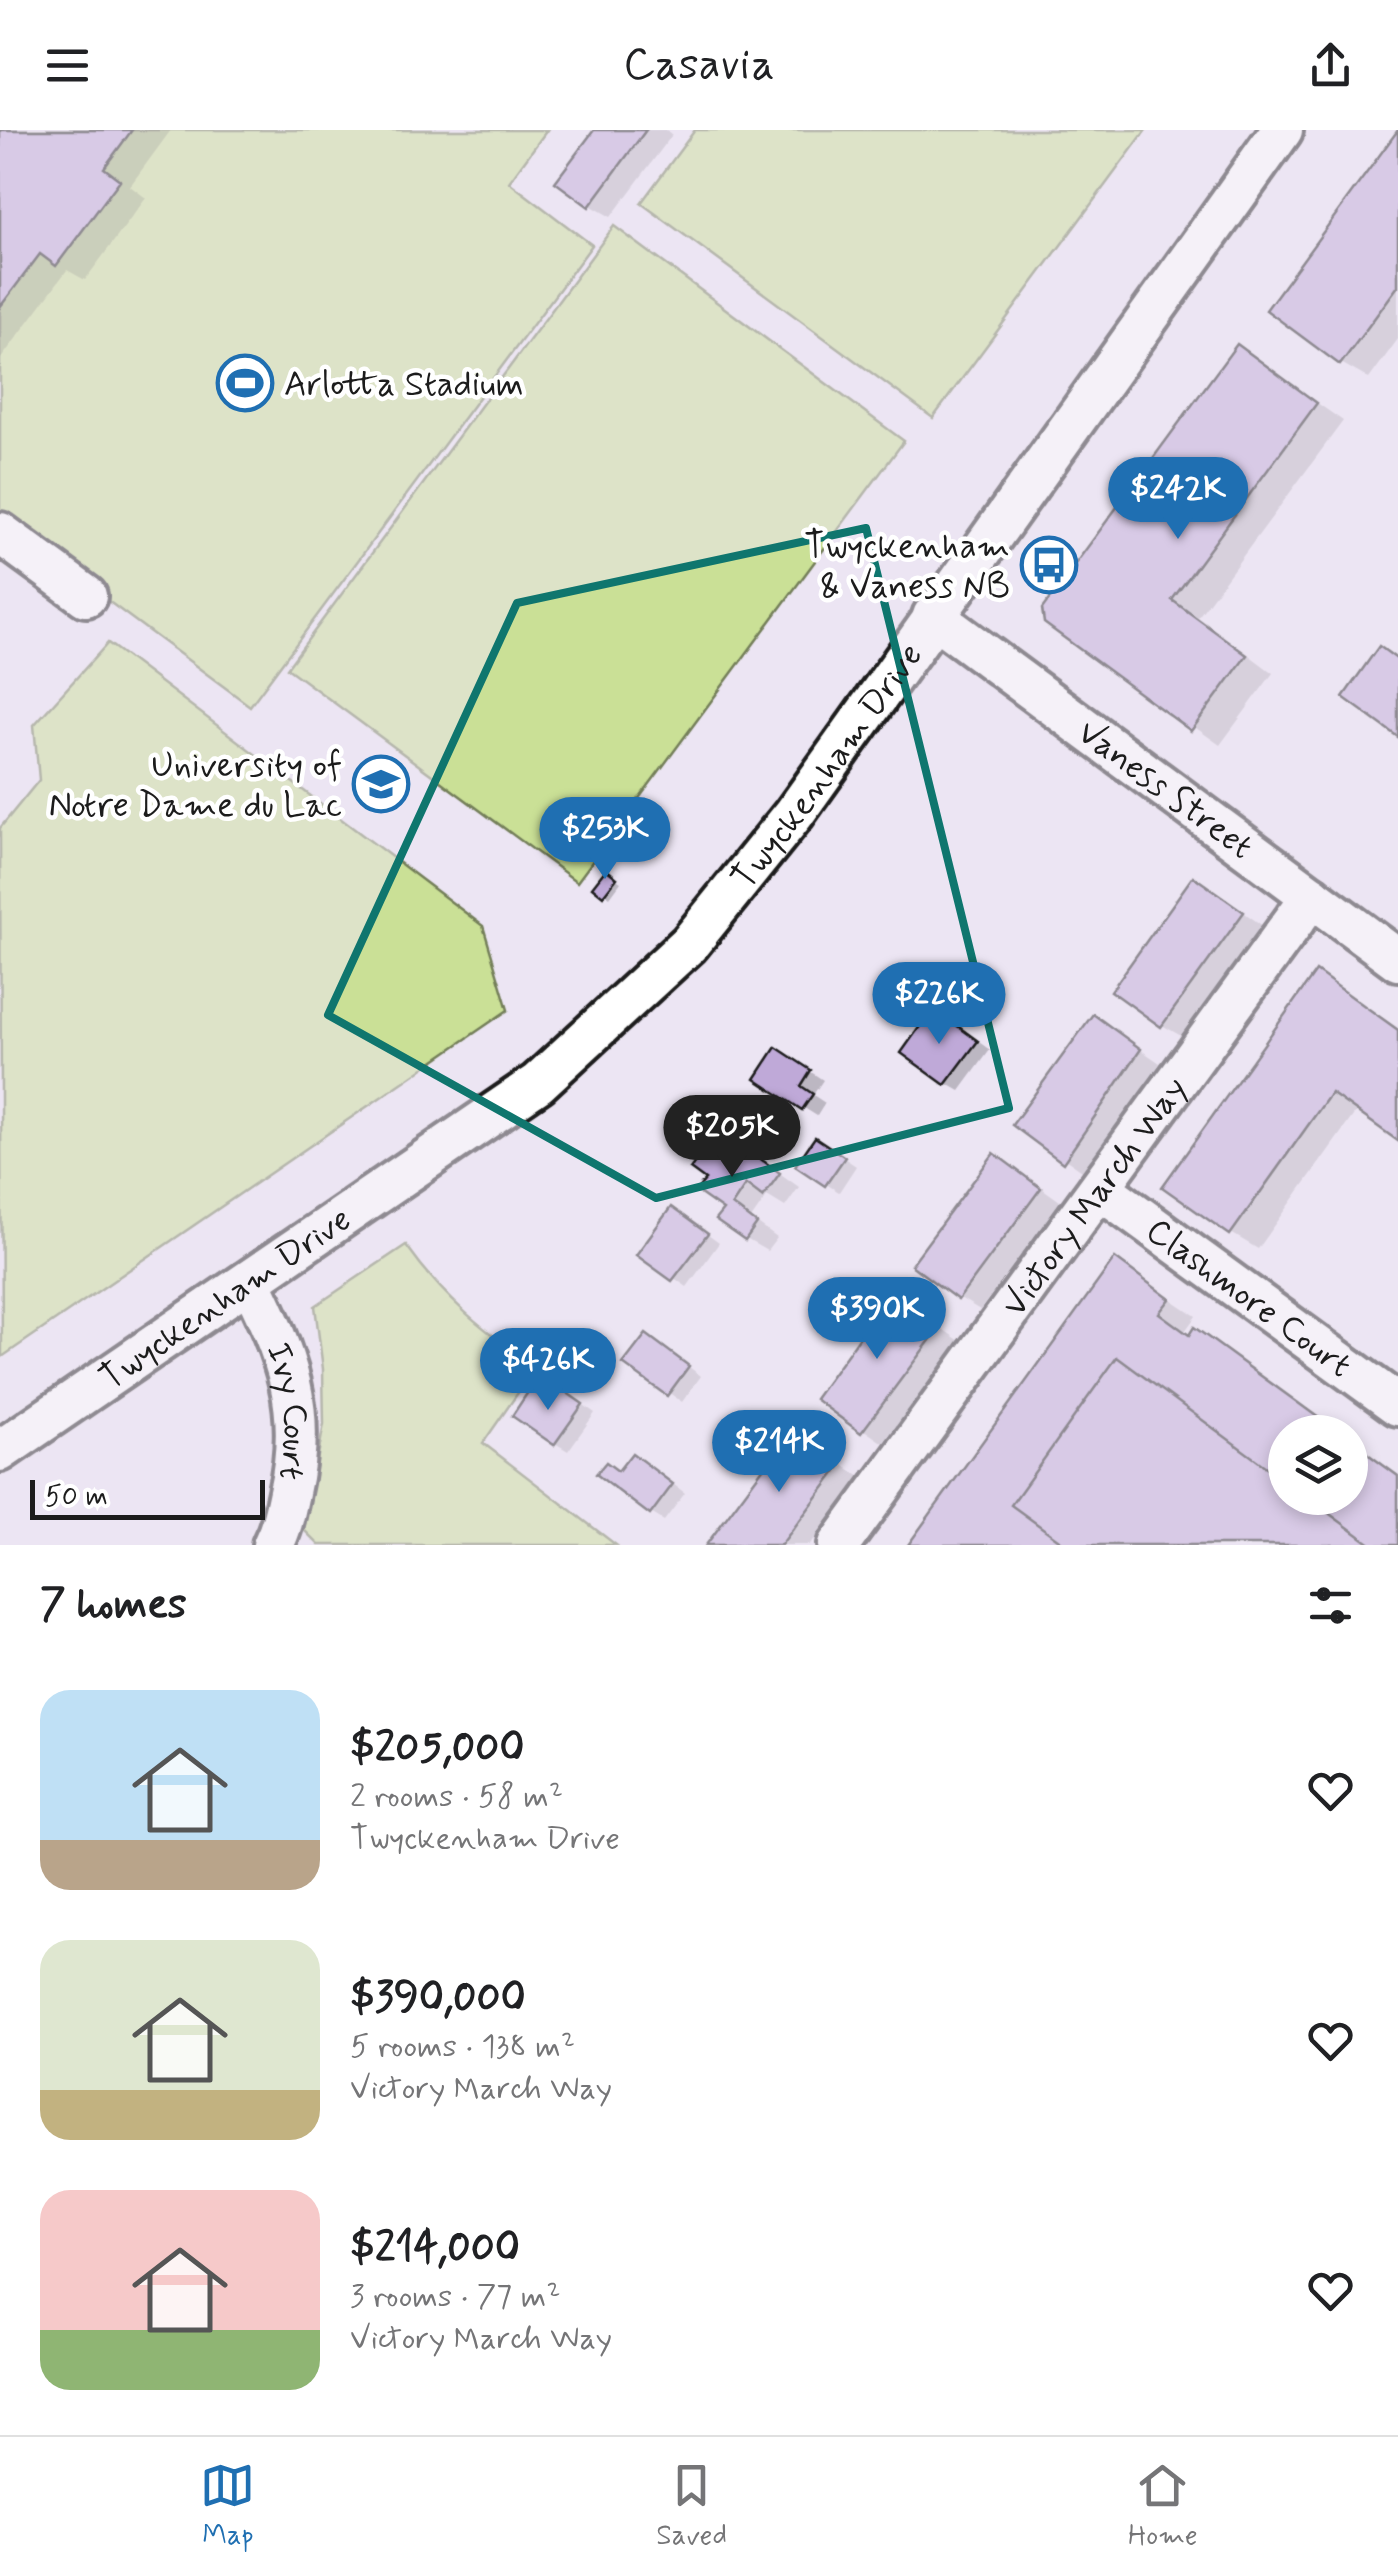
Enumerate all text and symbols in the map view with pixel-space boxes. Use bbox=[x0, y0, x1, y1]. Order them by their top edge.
text: Casavia bbox=[623, 36, 775, 95]
icon: menu bbox=[40, 38, 95, 93]
icon: share bbox=[1303, 38, 1358, 93]
sports icon: Arlotta Stadium bbox=[215, 353, 275, 413]
place label: Arlotta Stadium bbox=[284, 362, 524, 408]
pin: $242K bbox=[1108, 457, 1248, 542]
text: $242K bbox=[1130, 468, 1226, 510]
place label: Twyckenham & Vaness NB bbox=[804, 524, 1010, 610]
bus stop icon: Twyckenham & Vaness NB bbox=[1019, 535, 1079, 595]
street label: Twyckenham Drive bbox=[721, 635, 934, 900]
street label: Vaness Street bbox=[1068, 710, 1262, 870]
place label: University of Notre Dame du Lac bbox=[49, 743, 342, 829]
school or university icon: University of Notre Dame du Lac bbox=[351, 754, 411, 814]
pin: $253K bbox=[535, 797, 675, 882]
text: $253K bbox=[561, 808, 649, 850]
pin: $226K bbox=[869, 962, 1009, 1047]
text: $226K bbox=[894, 973, 984, 1015]
street label: Victory March Way bbox=[992, 1068, 1198, 1327]
pin: $205K bbox=[662, 1095, 802, 1180]
text: $205K bbox=[685, 1106, 779, 1148]
street label: Twyckenham Drive bbox=[91, 1197, 360, 1401]
street label: Clashmore Court bbox=[1136, 1208, 1360, 1389]
pin: $390K bbox=[807, 1277, 947, 1362]
text: $390K bbox=[830, 1288, 924, 1330]
pin: $426K bbox=[478, 1328, 618, 1413]
street label: Ivy Court bbox=[254, 1337, 317, 1483]
text: $426K bbox=[502, 1339, 594, 1381]
pin: $214K bbox=[709, 1410, 849, 1495]
map controls bbox=[1268, 1415, 1368, 1515]
button: layers bbox=[1268, 1415, 1368, 1515]
text: $214K bbox=[734, 1421, 824, 1463]
scale bar bbox=[30, 1475, 265, 1520]
text: 50 m bbox=[45, 1479, 108, 1516]
text: 7 homes bbox=[40, 1578, 187, 1633]
icon: filters bbox=[1303, 1578, 1358, 1633]
text: $205,000 bbox=[350, 1721, 525, 1776]
icon: home bbox=[120, 1730, 240, 1850]
icon: heart bbox=[1303, 1763, 1358, 1818]
text: 2 rooms · 58 m² bbox=[350, 1776, 563, 1818]
text: Twyckenham Drive bbox=[350, 1818, 620, 1860]
text: $390,000 bbox=[350, 1971, 526, 2026]
icon: home bbox=[120, 1980, 240, 2100]
icon: heart bbox=[1303, 2013, 1358, 2068]
text: 5 rooms · 138 m² bbox=[350, 2026, 575, 2068]
text: Victory March Way bbox=[350, 2068, 612, 2110]
text: $214,000 bbox=[350, 2221, 520, 2276]
icon: home bbox=[120, 2230, 240, 2350]
icon: heart bbox=[1303, 2263, 1358, 2318]
text: 3 rooms · 77 m² bbox=[350, 2276, 561, 2318]
text: Victory March Way bbox=[350, 2318, 612, 2360]
tab: Map bbox=[200, 2458, 255, 2555]
tab: Saved bbox=[656, 2458, 727, 2555]
tab: Home bbox=[1128, 2458, 1198, 2555]

